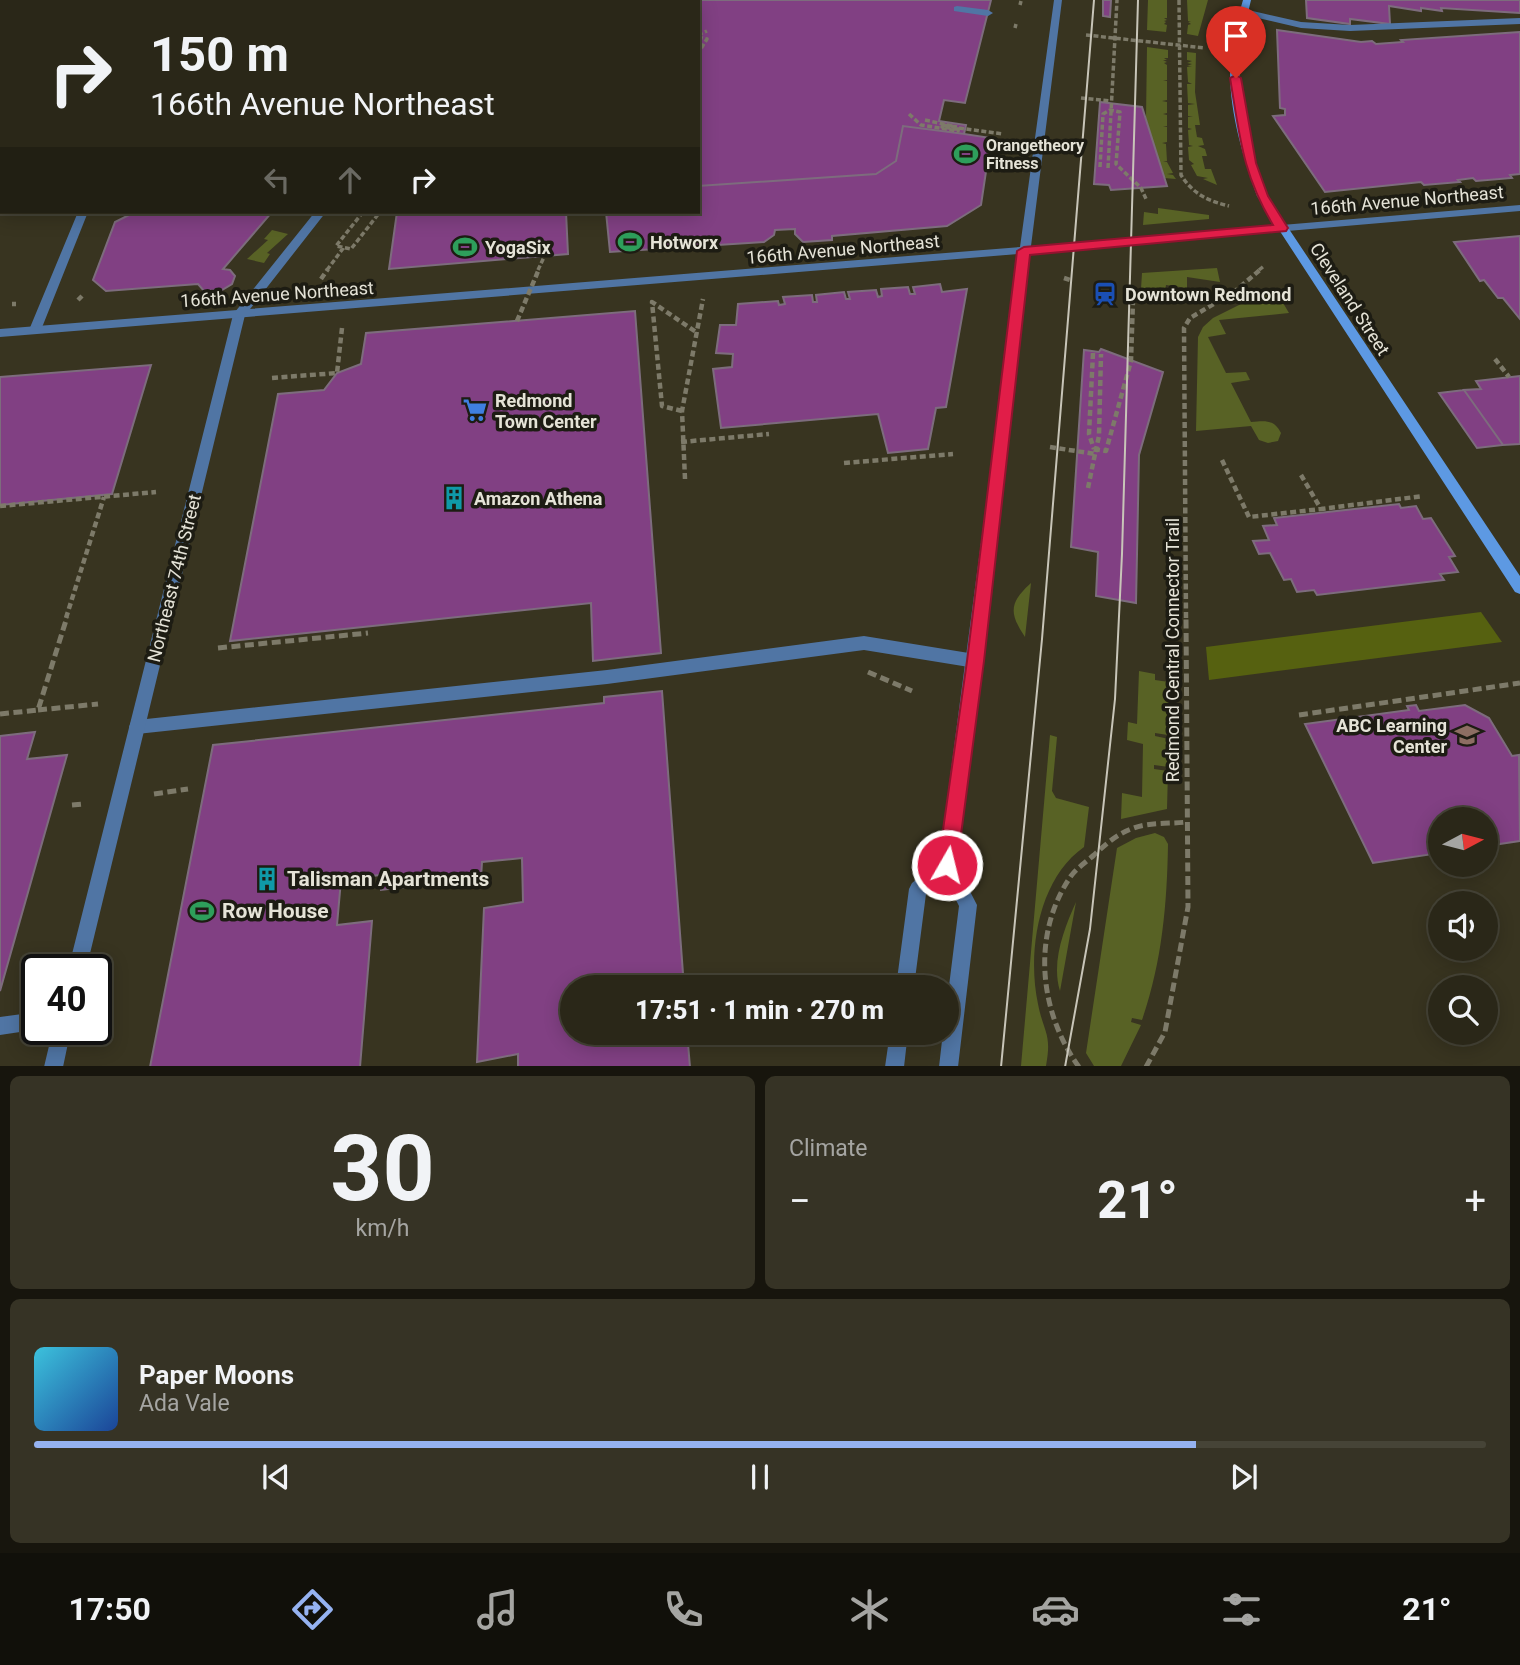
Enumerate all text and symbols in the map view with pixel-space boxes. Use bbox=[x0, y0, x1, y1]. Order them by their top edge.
pin bbox=[1206, 6, 1266, 78]
icon: arrive bbox=[1217, 17, 1255, 55]
text: 150 m bbox=[150, 26, 289, 83]
icon: right bbox=[35, 28, 126, 119]
text: 166th Avenue Northeast bbox=[150, 85, 495, 123]
place label: Orangetheory Fitness bbox=[986, 136, 1085, 173]
sports icon: Orangetheory Fitness bbox=[952, 140, 980, 168]
icon: left bbox=[258, 161, 296, 199]
icon: ahead bbox=[331, 161, 369, 199]
icon: right bbox=[404, 161, 442, 199]
street label: 166th Avenue Northeast bbox=[1310, 181, 1505, 219]
sports icon: Hotworx bbox=[616, 228, 644, 256]
street label: 166th Avenue Northeast bbox=[746, 230, 941, 268]
place label: Hotworx bbox=[650, 232, 719, 253]
sports icon: YogaSix bbox=[451, 233, 479, 261]
place label: YogaSix bbox=[485, 237, 551, 258]
street label: Cleveland Street bbox=[1306, 239, 1394, 359]
street label: 166th Avenue Northeast bbox=[180, 277, 375, 311]
station icon: Downtown Redmond bbox=[1091, 280, 1119, 308]
place label: Downtown Redmond bbox=[1125, 284, 1291, 305]
place label: Redmond Town Center bbox=[495, 390, 597, 432]
supermarket icon: Redmond Town Center bbox=[461, 396, 489, 424]
building icon: Amazon Athena bbox=[440, 484, 468, 512]
place label: Amazon Athena bbox=[474, 488, 603, 509]
street label: Northeast 74th Street bbox=[143, 492, 205, 664]
street label: Redmond Central Connector Trail bbox=[1162, 518, 1183, 782]
place label: ABC Learning Center bbox=[1336, 715, 1447, 757]
school or university icon: ABC Learning Center bbox=[1453, 721, 1481, 749]
north arrow bbox=[1428, 807, 1498, 877]
map controls bbox=[1428, 807, 1498, 1045]
position arrow bbox=[910, 828, 984, 902]
building icon: Talisman Apartments bbox=[253, 865, 281, 893]
place label: Talisman Apartments bbox=[287, 867, 490, 891]
button: sound bbox=[1428, 891, 1498, 961]
sports icon: Row House bbox=[188, 897, 216, 925]
place label: Row House bbox=[222, 899, 329, 923]
speed limit sign: 40 bbox=[21, 954, 112, 1045]
button: search bbox=[1428, 975, 1498, 1045]
text: 17:51 · 1 min · 270 m bbox=[635, 995, 884, 1025]
text: 30 bbox=[330, 1116, 435, 1222]
text: Climate bbox=[789, 1135, 868, 1162]
text: 21° bbox=[1097, 1170, 1178, 1231]
text: − bbox=[789, 1179, 811, 1223]
text: + bbox=[1464, 1179, 1486, 1223]
text: km/h bbox=[356, 1215, 410, 1242]
text: Paper Moons bbox=[139, 1360, 294, 1390]
text: Ada Vale bbox=[139, 1390, 230, 1417]
icon: previous bbox=[257, 1458, 295, 1496]
icon: pause bbox=[741, 1458, 779, 1496]
icon: next bbox=[1225, 1458, 1263, 1496]
icon: directions bbox=[288, 1585, 337, 1634]
icon: music bbox=[473, 1585, 522, 1634]
icon: phone bbox=[659, 1585, 708, 1634]
icon: climate bbox=[845, 1585, 894, 1634]
icon: car bbox=[1031, 1585, 1080, 1634]
icon: filters bbox=[1217, 1585, 1266, 1634]
text: 17:50 bbox=[68, 1590, 151, 1628]
text: 21° bbox=[1402, 1590, 1452, 1628]

